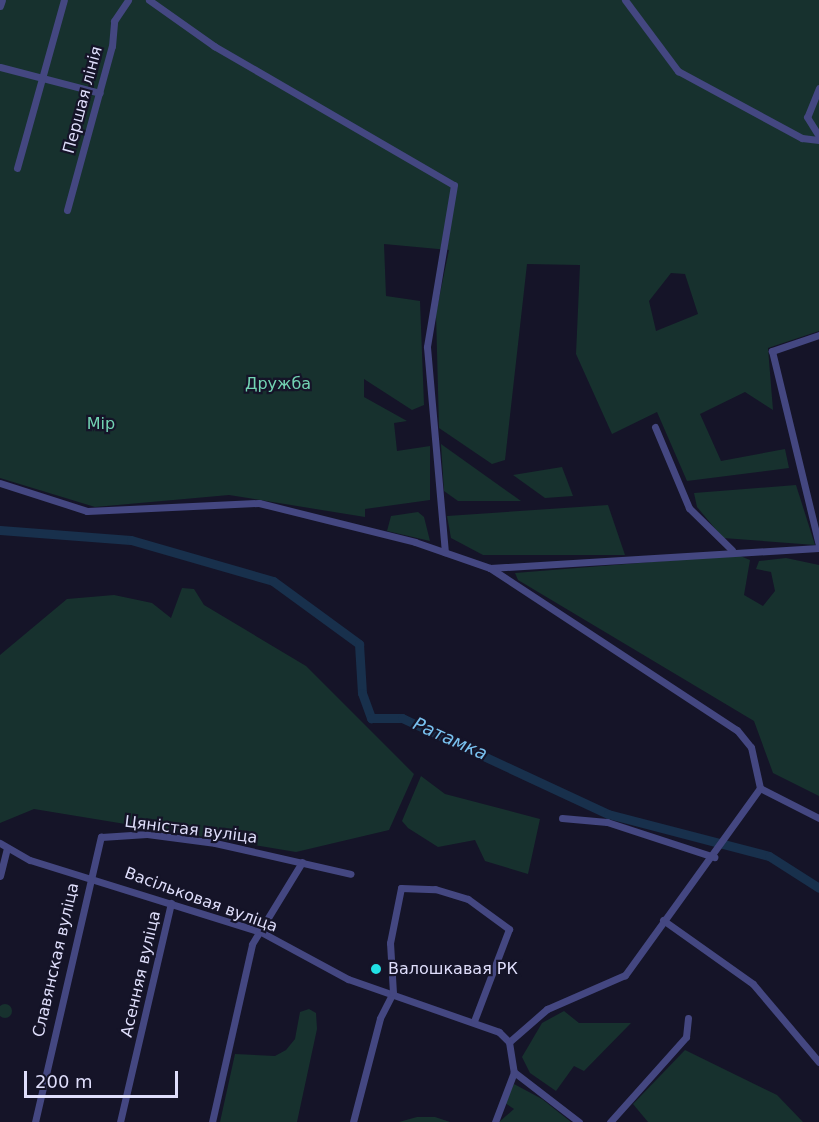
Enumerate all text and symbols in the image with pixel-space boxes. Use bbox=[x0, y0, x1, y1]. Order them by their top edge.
street label: Першая лінія bbox=[59, 44, 107, 156]
park label: Дружба bbox=[245, 374, 311, 394]
park label: Мір bbox=[87, 414, 115, 434]
water label: Ратамка bbox=[410, 713, 490, 765]
street label: Цяністая вуліца bbox=[123, 812, 259, 848]
street label: Васільковая вуліца bbox=[122, 863, 280, 937]
street label: Славянская вуліца bbox=[29, 881, 83, 1039]
street label: Асенняя вуліца bbox=[117, 909, 165, 1039]
place label: Валошкавая РК bbox=[388, 959, 518, 979]
marker: Валошкавая РК bbox=[369, 962, 383, 976]
scale bar bbox=[27, 1059, 182, 1097]
text: 200 m bbox=[35, 1071, 93, 1092]

